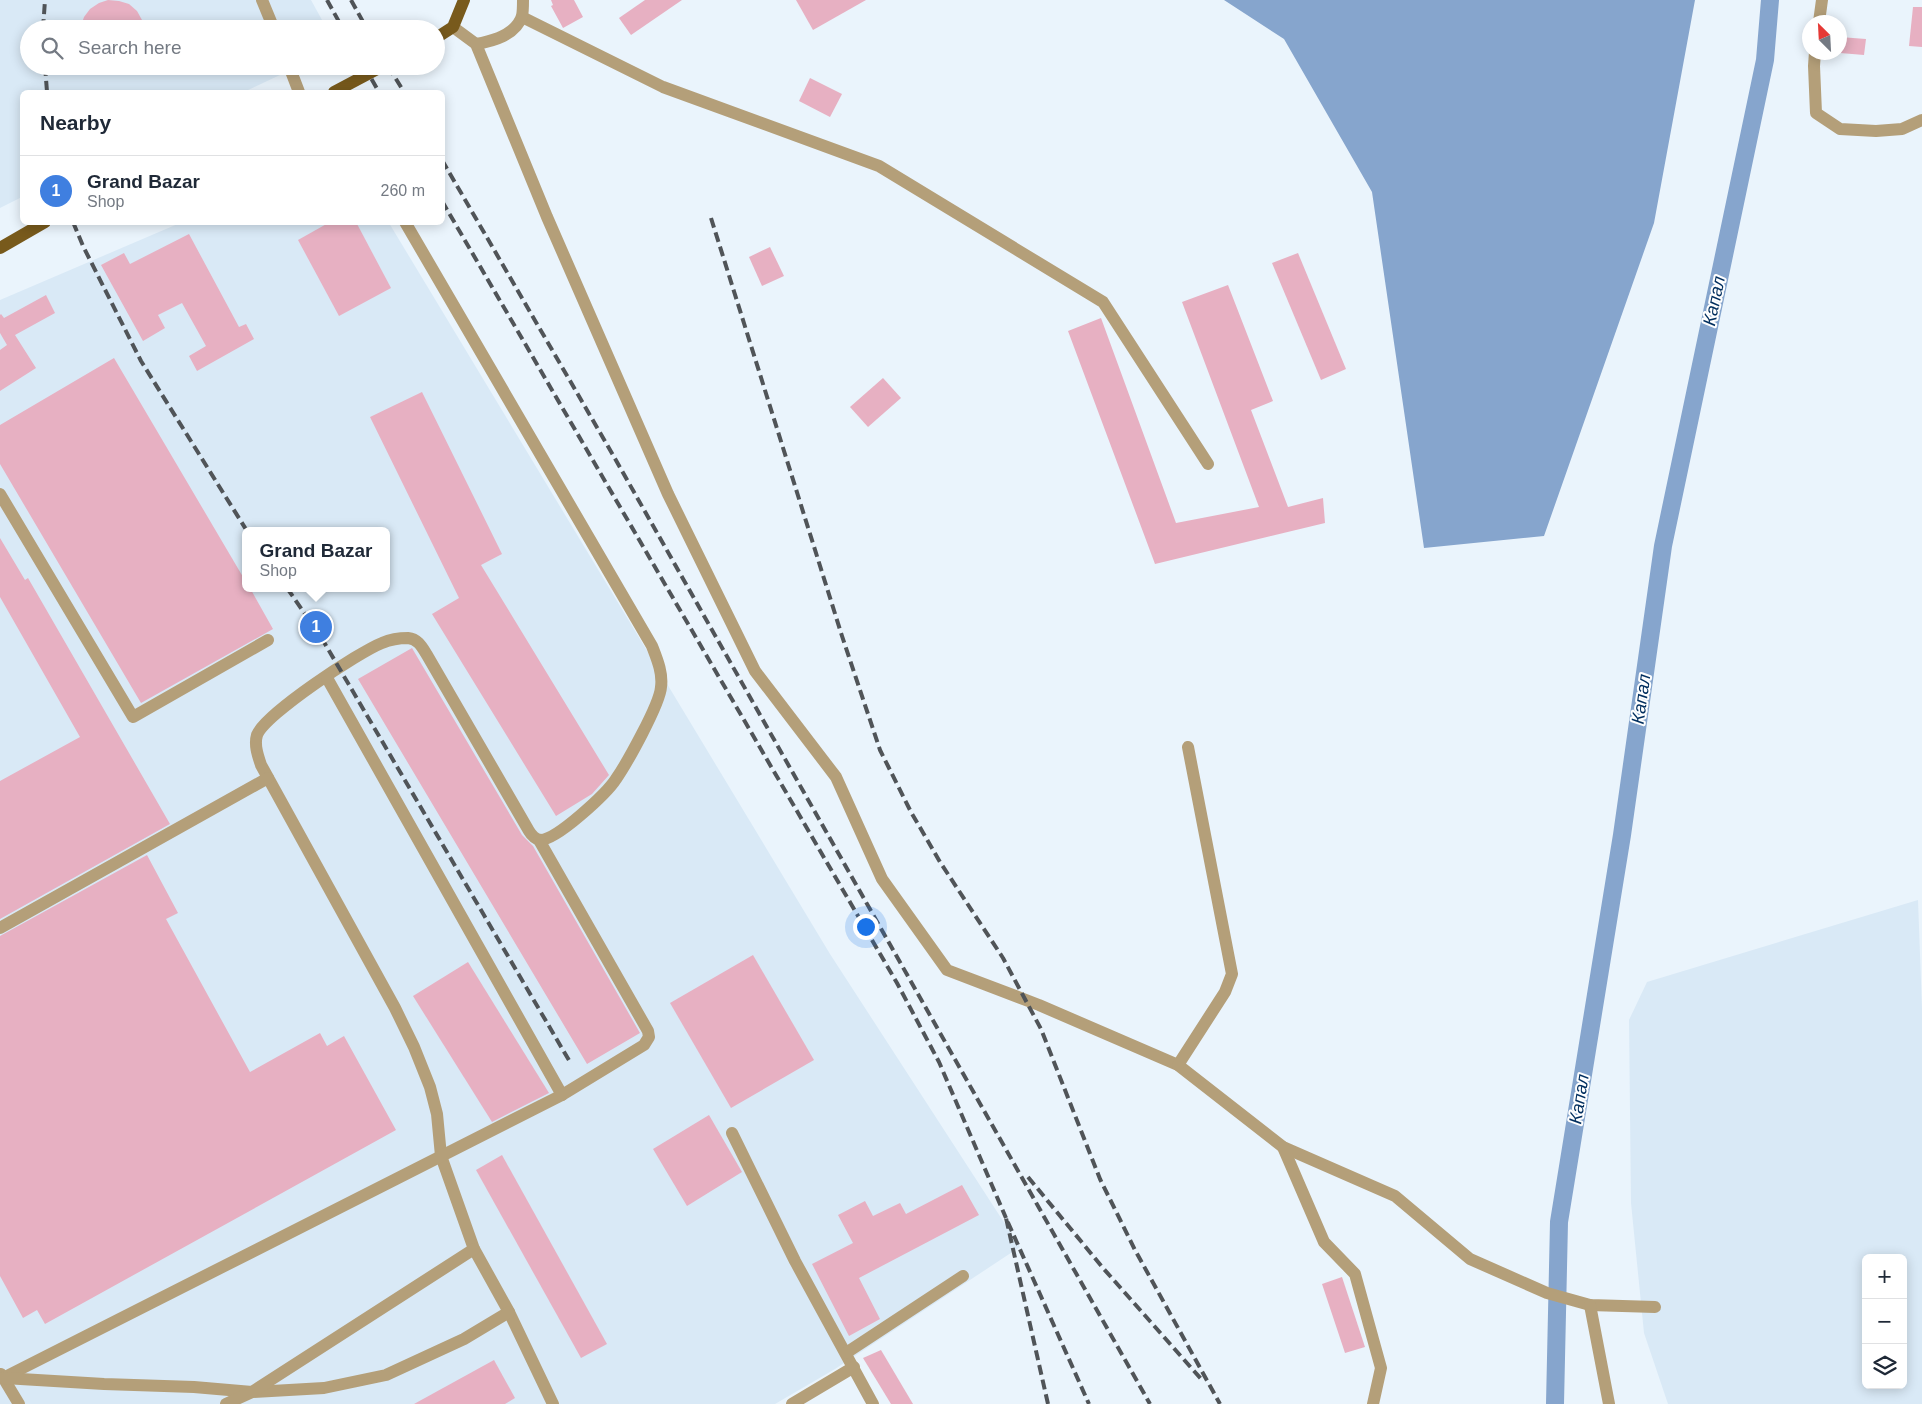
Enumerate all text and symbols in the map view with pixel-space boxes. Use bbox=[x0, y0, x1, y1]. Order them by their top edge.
north arrow bbox=[1802, 15, 1847, 60]
search box bbox=[20, 20, 445, 75]
icon: search bbox=[38, 34, 66, 62]
text: Search here bbox=[78, 37, 182, 58]
text: Nearby bbox=[40, 111, 111, 134]
text: Grand Bazar bbox=[87, 171, 200, 192]
text: 1 bbox=[52, 182, 60, 199]
text: 260 m bbox=[381, 182, 425, 199]
text: Shop bbox=[87, 193, 124, 210]
water label: Капал bbox=[1699, 274, 1729, 328]
popup bbox=[242, 527, 390, 592]
text: Grand Bazar bbox=[260, 540, 372, 561]
text: Shop bbox=[260, 562, 297, 579]
pin: 1 bbox=[300, 608, 332, 646]
water label: Капал bbox=[1628, 673, 1654, 725]
your location bbox=[853, 914, 879, 940]
water label: Капал bbox=[1565, 1073, 1593, 1125]
map controls bbox=[1862, 1254, 1907, 1389]
button: + bbox=[1862, 1254, 1907, 1299]
button: − bbox=[1862, 1299, 1907, 1344]
button: layers bbox=[1862, 1344, 1907, 1389]

